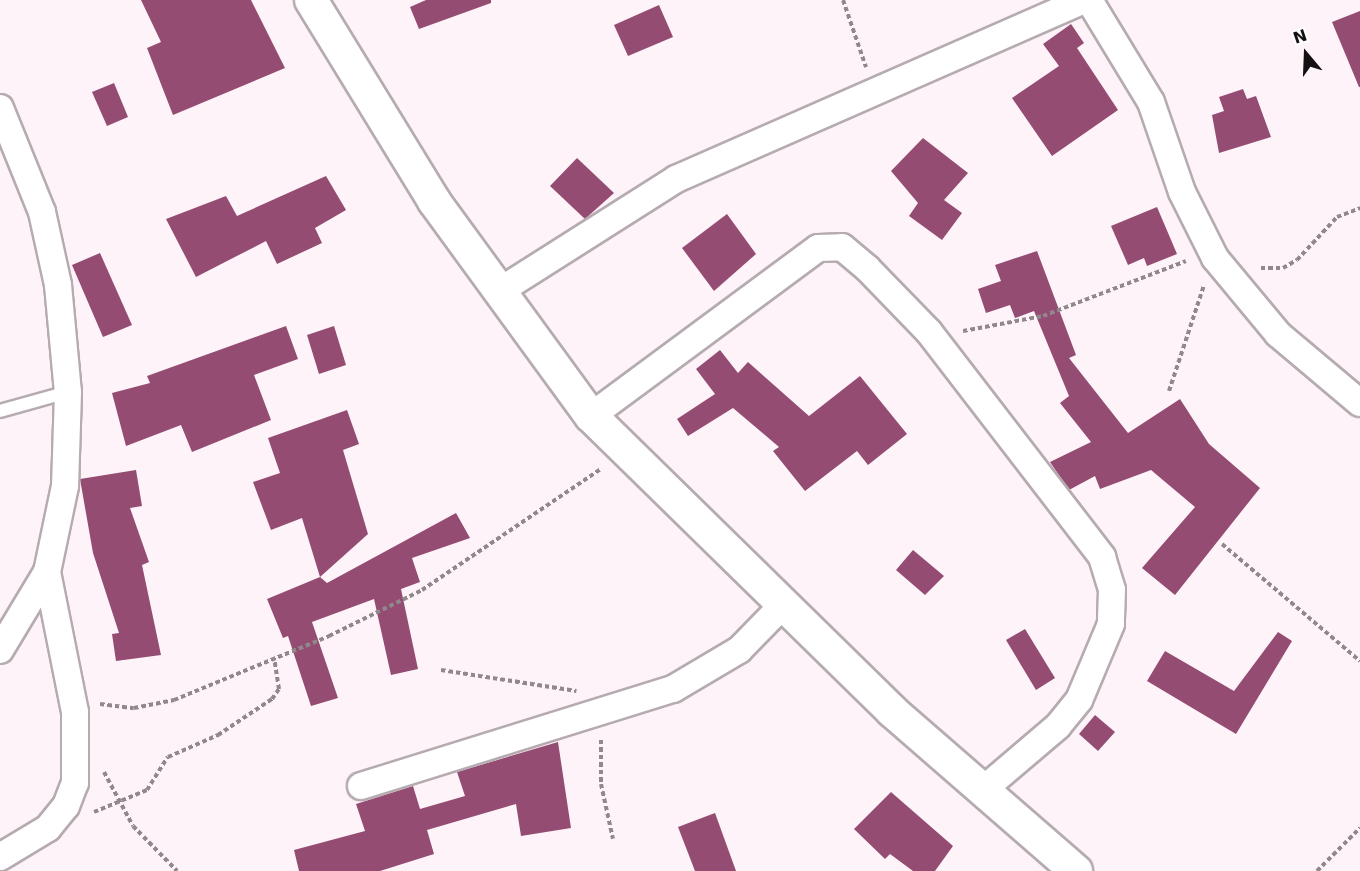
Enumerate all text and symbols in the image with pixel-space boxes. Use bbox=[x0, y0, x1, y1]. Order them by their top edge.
north arrow bbox=[1276, 24, 1336, 84]
text: N bbox=[1291, 25, 1309, 48]

